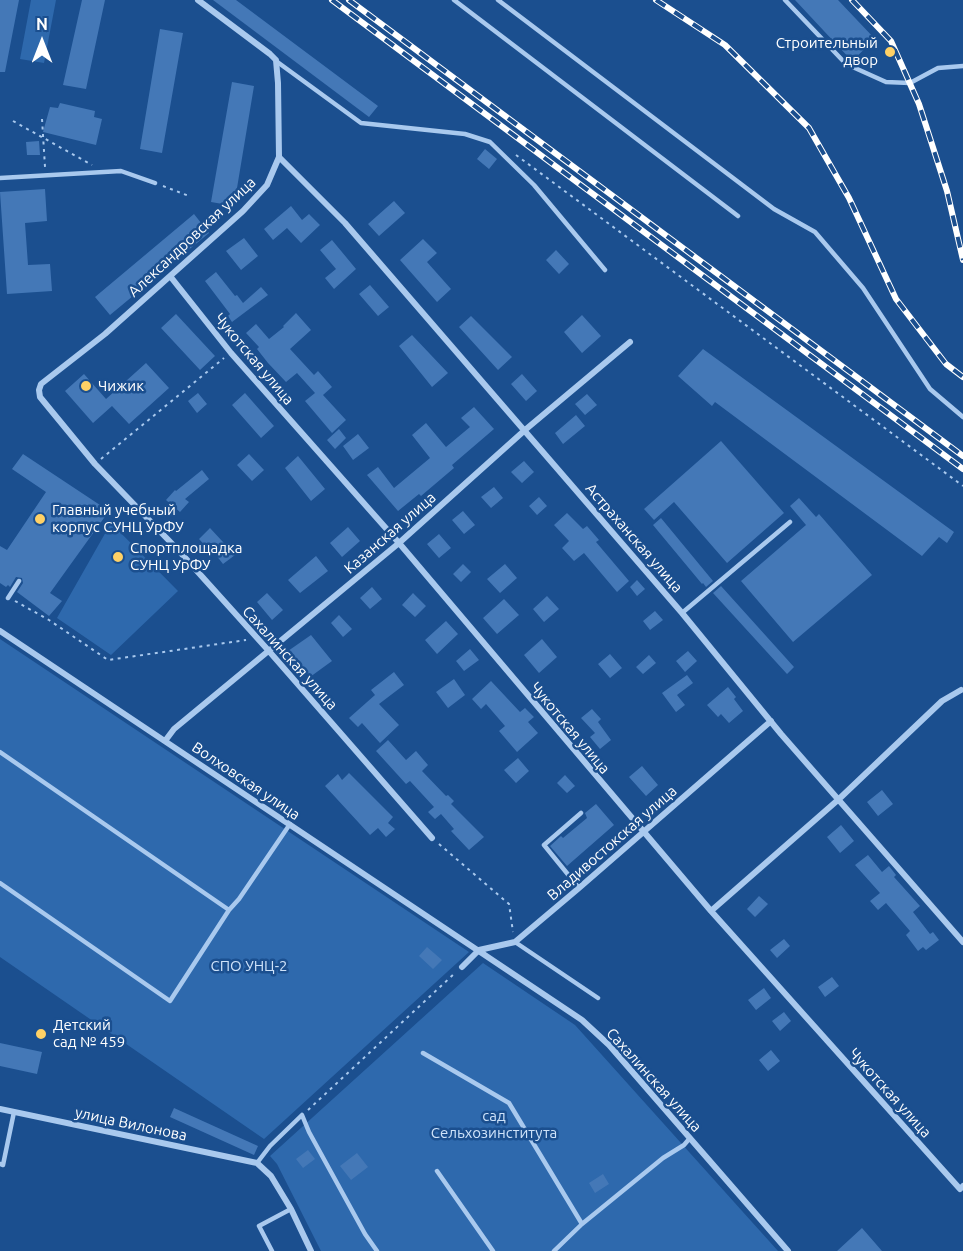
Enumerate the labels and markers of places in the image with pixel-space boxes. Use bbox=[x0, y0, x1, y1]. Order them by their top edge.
place label: Строительный двор bbox=[776, 34, 878, 69]
marker: Строительный двор bbox=[883, 45, 897, 59]
place label: Чижик bbox=[98, 377, 144, 395]
marker: Чижик bbox=[79, 379, 93, 393]
place label: Главный учебный корпус СУНЦ УрФУ bbox=[52, 501, 184, 536]
marker: Главный учебный корпус СУНЦ УрФУ bbox=[33, 512, 47, 526]
place label: Спортплощадка СУНЦ УрФУ bbox=[130, 539, 242, 574]
marker: Спортплощадка СУНЦ УрФУ bbox=[111, 550, 125, 564]
place label: Детский сад № 459 bbox=[53, 1016, 125, 1051]
marker: Детский сад № 459 bbox=[34, 1027, 48, 1041]

